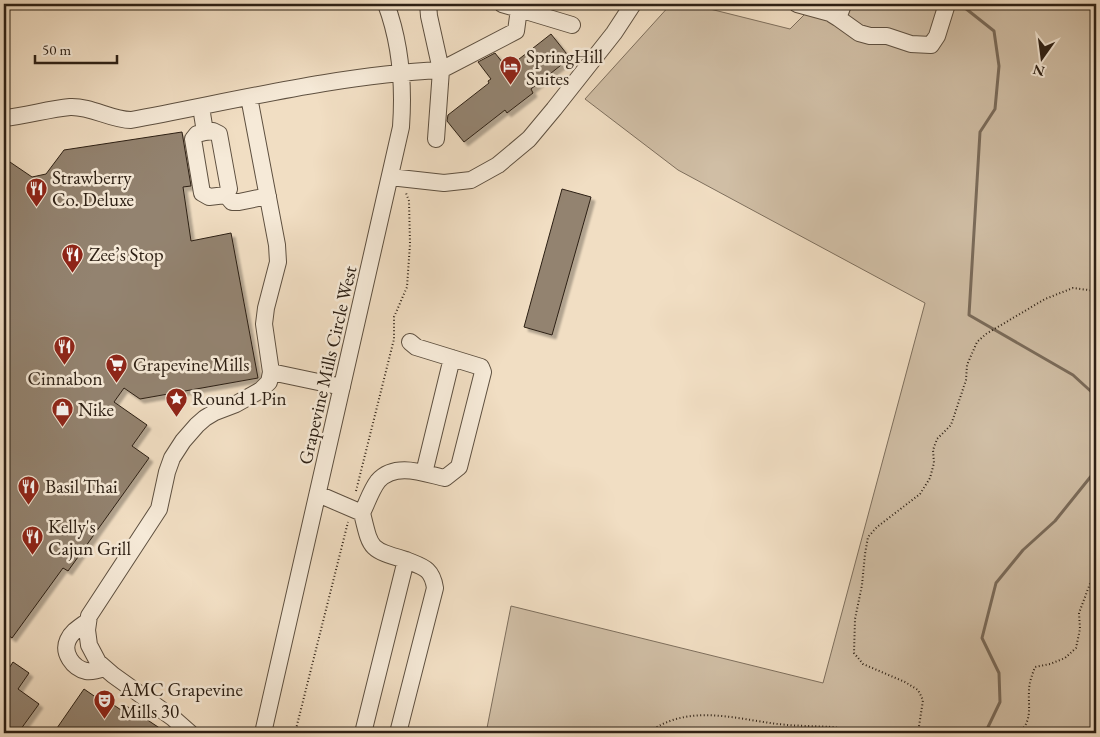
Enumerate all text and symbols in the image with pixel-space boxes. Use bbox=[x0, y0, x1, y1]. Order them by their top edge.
scale bar bbox=[35, 32, 118, 64]
north arrow bbox=[1018, 32, 1068, 82]
text: 50 m bbox=[42, 40, 71, 59]
place label: SpringHill Suites bbox=[526, 44, 604, 91]
hotel icon: SpringHill Suites bbox=[498, 55, 522, 86]
text: N bbox=[1031, 60, 1047, 81]
place label: Strawberry Co. Deluxe bbox=[52, 165, 134, 212]
restaurant icon: Strawberry Co. Deluxe bbox=[24, 176, 48, 207]
restaurant icon: Zee’s Stop bbox=[61, 242, 85, 273]
place label: Zee’s Stop bbox=[89, 242, 164, 267]
street label: Grapevine Mills Circle West bbox=[292, 263, 363, 467]
restaurant icon: Cinnabon bbox=[53, 335, 77, 366]
supermarket icon: Grapevine Mills bbox=[105, 352, 129, 383]
place label: Grapevine Mills bbox=[133, 352, 249, 377]
place label: Cinnabon bbox=[27, 366, 103, 391]
place icon: Round 1 Pin bbox=[164, 386, 188, 417]
place label: Round 1 Pin bbox=[192, 386, 287, 411]
shop icon: Nike bbox=[50, 397, 74, 428]
place label: Nike bbox=[78, 397, 114, 422]
restaurant icon: Basil Thai bbox=[17, 474, 41, 505]
place label: Basil Thai bbox=[45, 474, 118, 499]
place label: Kelly's Cajun Grill bbox=[48, 514, 131, 561]
restaurant icon: Kelly's Cajun Grill bbox=[20, 525, 44, 556]
place label: AMC Grapevine Mills 30 bbox=[119, 677, 243, 724]
theatre icon: AMC Grapevine Mills 30 bbox=[92, 688, 116, 719]

